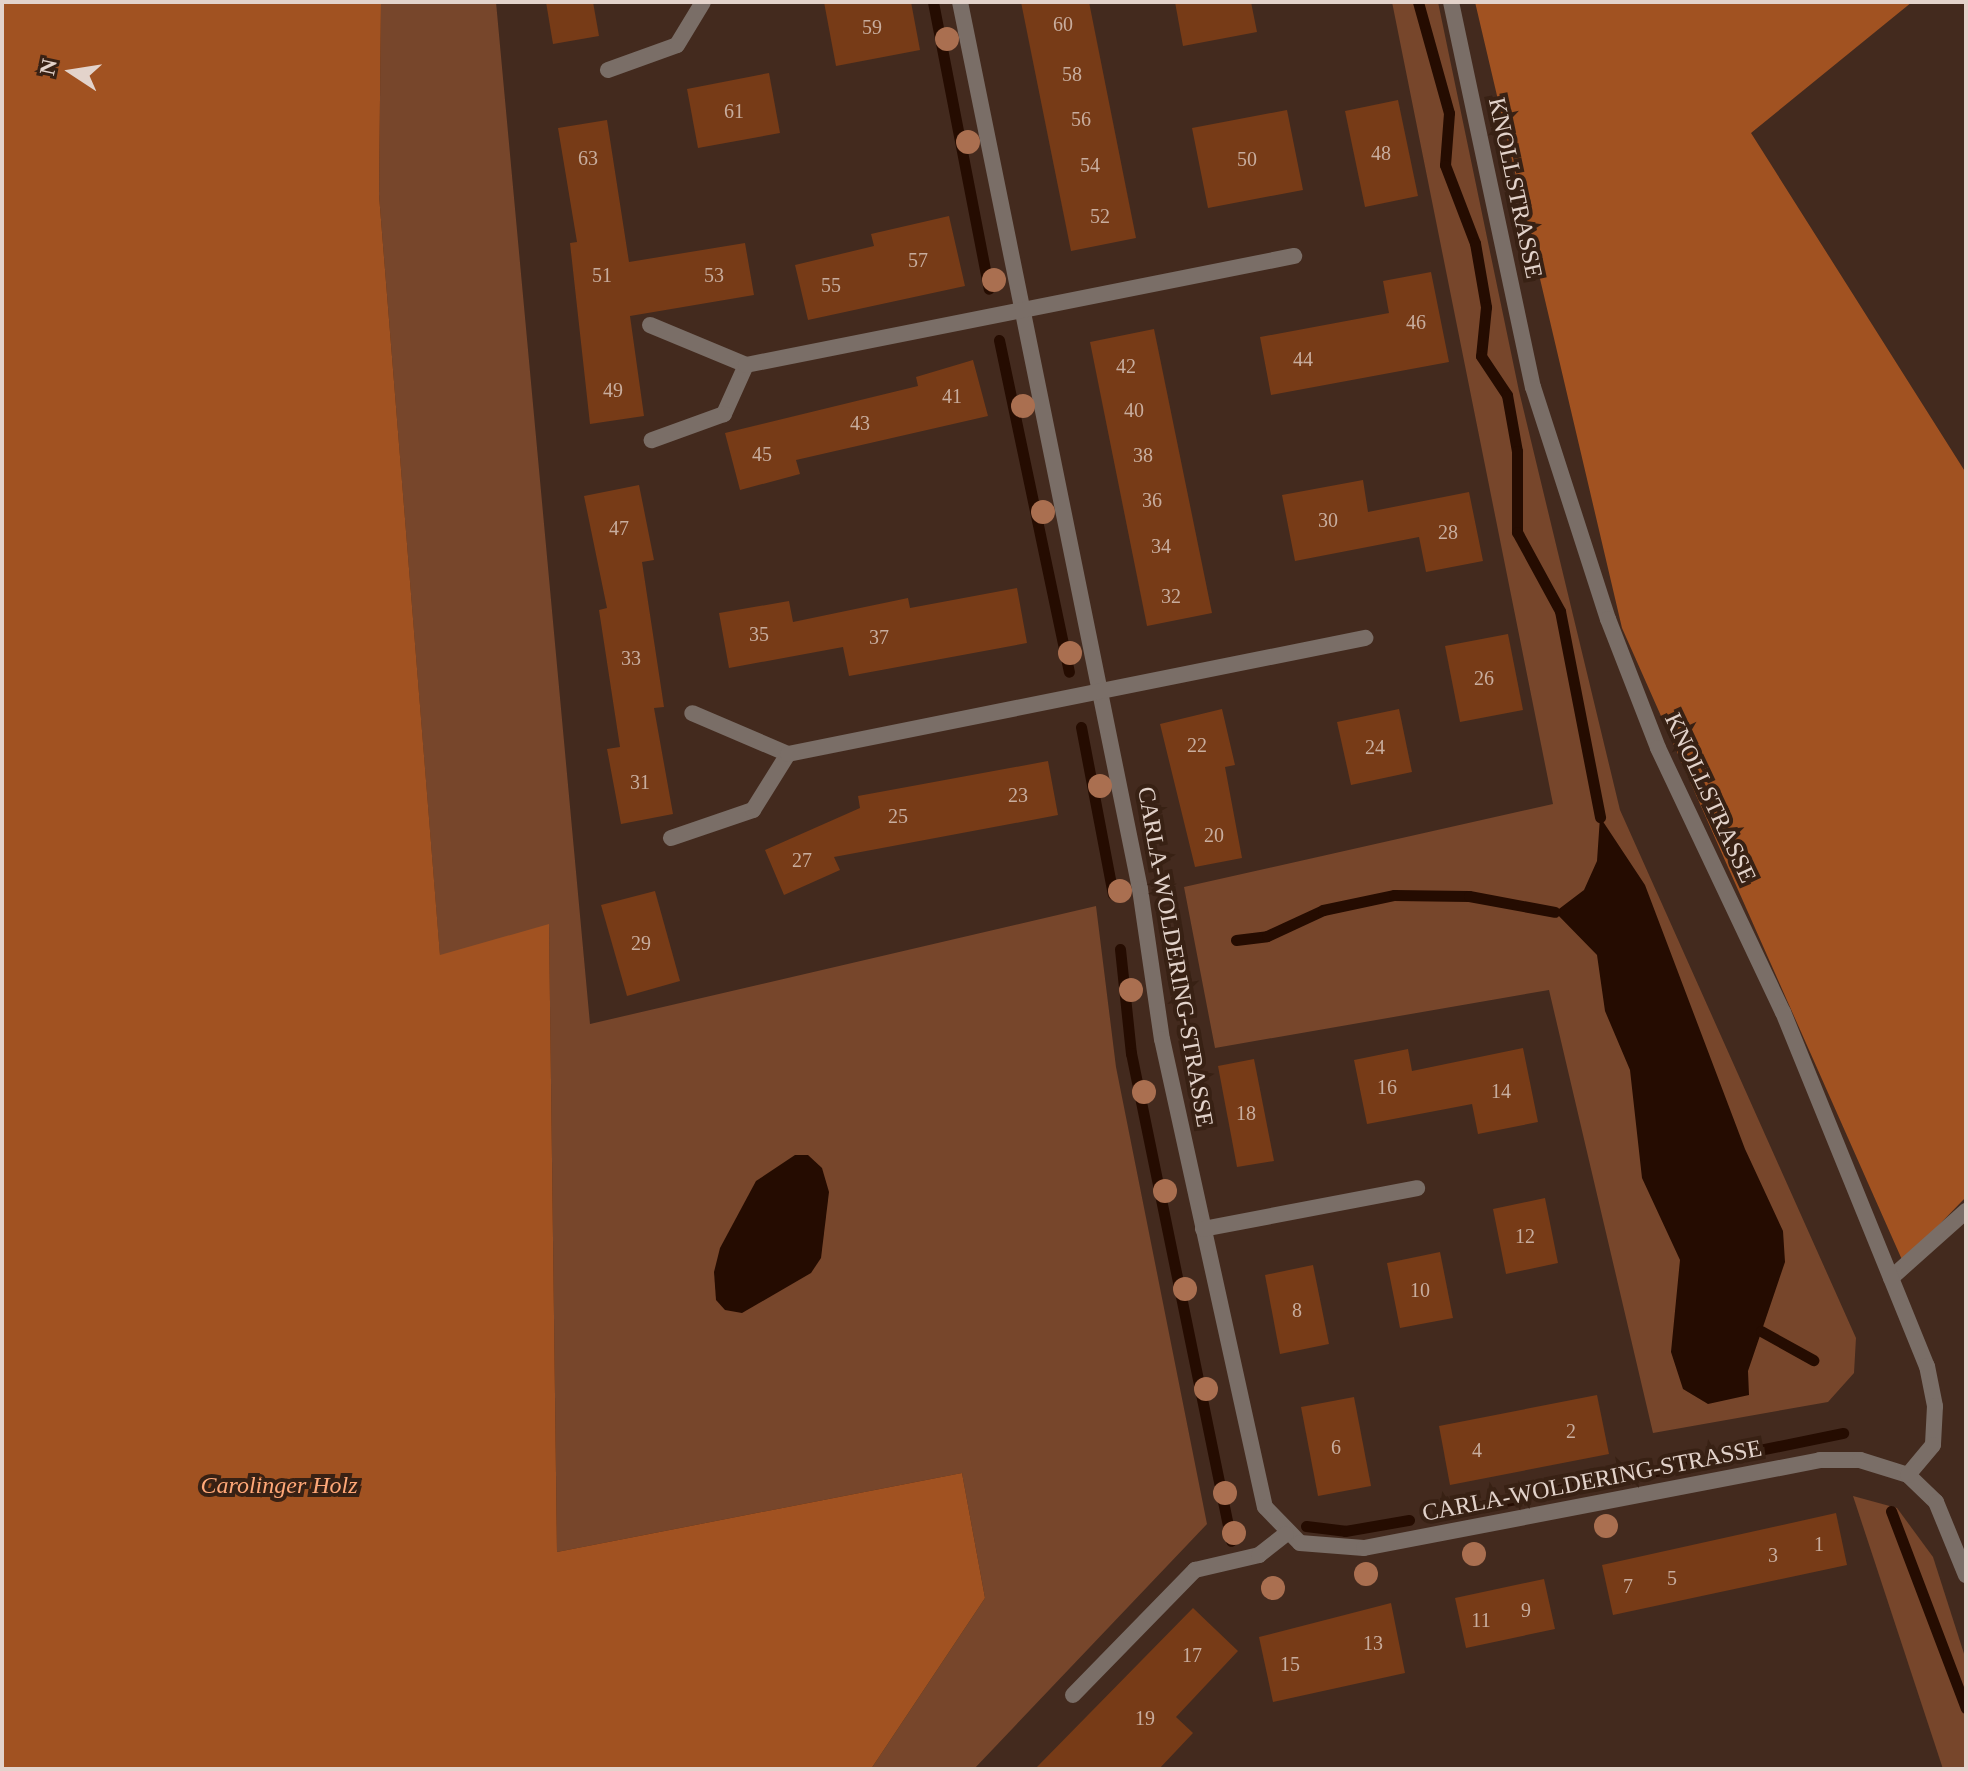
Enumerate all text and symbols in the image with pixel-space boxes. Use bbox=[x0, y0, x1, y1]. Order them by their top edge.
house number: 60 bbox=[1053, 12, 1073, 36]
house number: 59 bbox=[862, 15, 882, 39]
north arrow bbox=[32, 32, 112, 112]
text: N bbox=[34, 57, 62, 77]
house number: 58 bbox=[1062, 62, 1082, 86]
street label: KNOLLSTRASSE bbox=[1482, 95, 1548, 281]
house number: 61 bbox=[724, 99, 744, 123]
house number: 56 bbox=[1071, 107, 1091, 131]
house number: 48 bbox=[1371, 141, 1391, 165]
house number: 63 bbox=[578, 146, 598, 170]
house number: 50 bbox=[1237, 147, 1257, 171]
house number: 54 bbox=[1080, 153, 1100, 177]
house number: 52 bbox=[1090, 204, 1110, 228]
house number: 57 bbox=[908, 248, 928, 272]
house number: 51 bbox=[592, 263, 612, 287]
house number: 53 bbox=[704, 263, 724, 287]
house number: 55 bbox=[821, 273, 841, 297]
house number: 46 bbox=[1406, 310, 1426, 334]
house number: 44 bbox=[1293, 347, 1313, 371]
house number: 42 bbox=[1116, 354, 1136, 378]
house number: 49 bbox=[603, 378, 623, 402]
house number: 41 bbox=[942, 384, 962, 408]
house number: 40 bbox=[1124, 398, 1144, 422]
house number: 43 bbox=[850, 411, 870, 435]
house number: 45 bbox=[752, 442, 772, 466]
house number: 38 bbox=[1133, 443, 1153, 467]
house number: 36 bbox=[1142, 488, 1162, 512]
house number: 30 bbox=[1318, 508, 1338, 532]
house number: 47 bbox=[609, 516, 629, 540]
house number: 28 bbox=[1438, 520, 1458, 544]
house number: 34 bbox=[1151, 534, 1171, 558]
house number: 32 bbox=[1161, 584, 1181, 608]
house number: 35 bbox=[749, 622, 769, 646]
house number: 37 bbox=[869, 625, 889, 649]
house number: 33 bbox=[621, 646, 641, 670]
house number: 26 bbox=[1474, 666, 1494, 690]
street label: KNOLLSTRASSE bbox=[1658, 709, 1762, 887]
house number: 22 bbox=[1187, 733, 1207, 757]
house number: 24 bbox=[1365, 735, 1385, 759]
house number: 31 bbox=[630, 770, 650, 794]
house number: 23 bbox=[1008, 783, 1028, 807]
street label: CARLA-WOLDERING-STRASSE bbox=[1131, 784, 1219, 1130]
house number: 25 bbox=[888, 804, 908, 828]
house number: 20 bbox=[1204, 823, 1224, 847]
house number: 27 bbox=[792, 848, 812, 872]
house number: 29 bbox=[631, 931, 651, 955]
house number: 16 bbox=[1377, 1075, 1397, 1099]
house number: 14 bbox=[1491, 1079, 1511, 1103]
house number: 18 bbox=[1236, 1101, 1256, 1125]
house number: 12 bbox=[1515, 1224, 1535, 1248]
house number: 10 bbox=[1410, 1278, 1430, 1302]
house number: 8 bbox=[1292, 1298, 1302, 1322]
house number: 2 bbox=[1566, 1419, 1576, 1443]
street label: CARLA-WOLDERING-STRASSE bbox=[1420, 1434, 1764, 1528]
house number: 6 bbox=[1331, 1435, 1341, 1459]
house number: 4 bbox=[1472, 1438, 1482, 1462]
park label: Carolinger Holz bbox=[200, 1472, 358, 1500]
house number: 1 bbox=[1814, 1532, 1824, 1556]
house number: 3 bbox=[1768, 1543, 1778, 1567]
house number: 5 bbox=[1667, 1566, 1677, 1590]
house number: 7 bbox=[1623, 1574, 1633, 1598]
house number: 9 bbox=[1521, 1598, 1531, 1622]
house number: 11 bbox=[1471, 1608, 1491, 1632]
house number: 13 bbox=[1363, 1631, 1383, 1655]
house number: 17 bbox=[1182, 1643, 1202, 1667]
house number: 15 bbox=[1280, 1652, 1300, 1676]
house number: 19 bbox=[1135, 1706, 1155, 1730]

